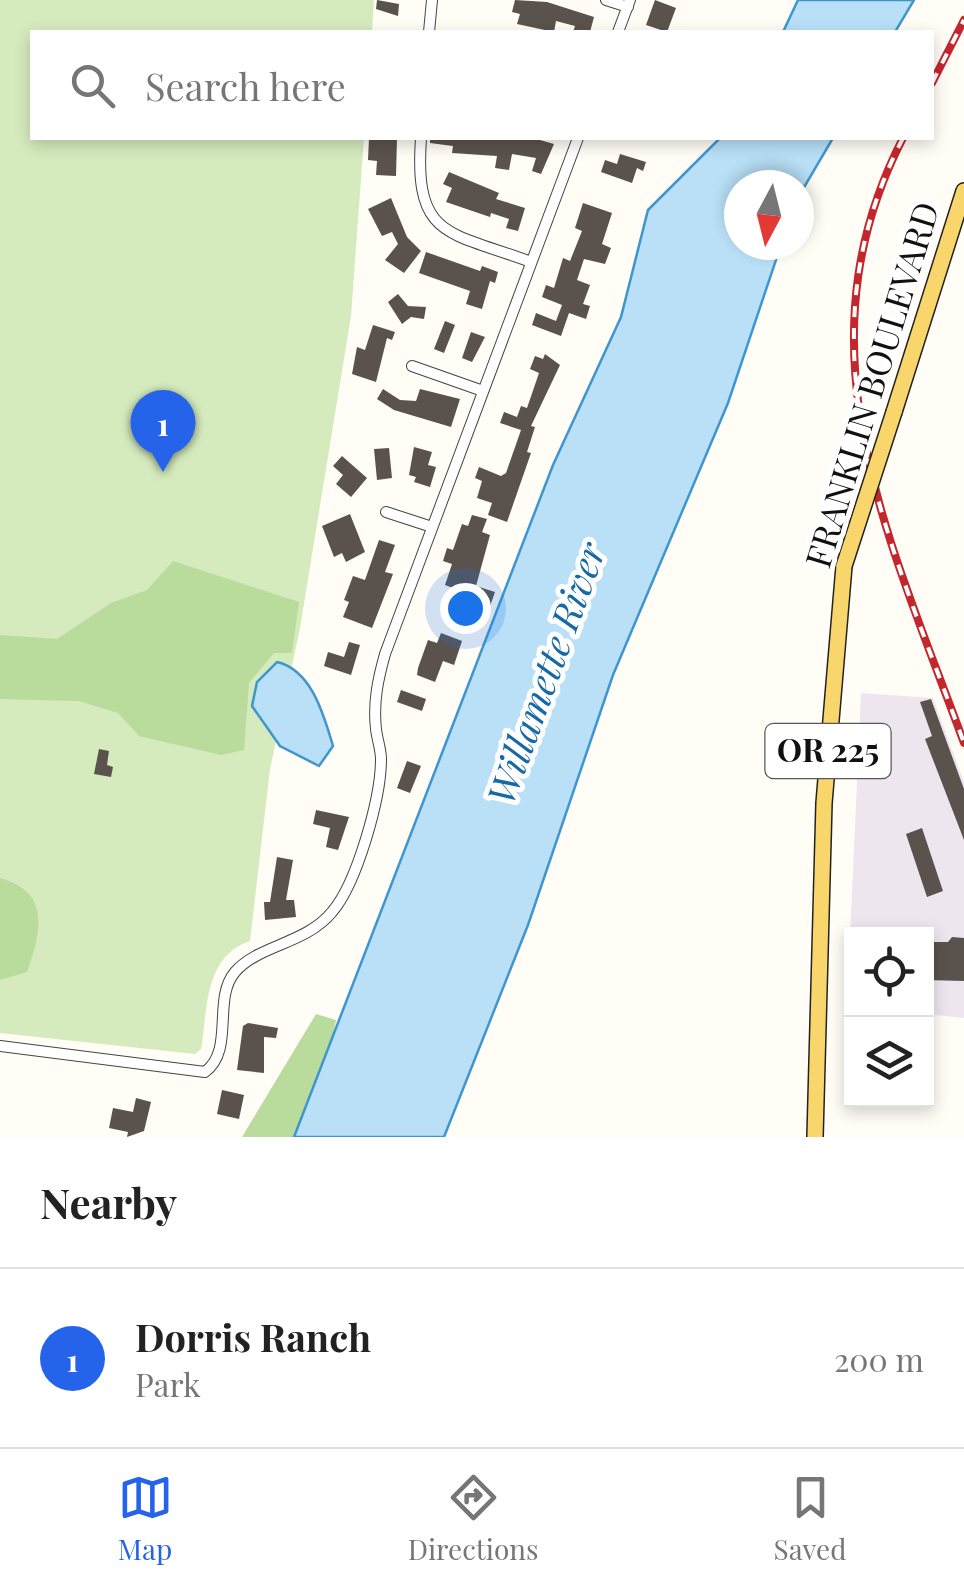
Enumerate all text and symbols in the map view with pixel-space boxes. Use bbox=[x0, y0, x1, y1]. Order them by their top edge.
search box bbox=[30, 30, 934, 140]
icon: search bbox=[65, 58, 120, 113]
text: Search here bbox=[145, 60, 346, 111]
north arrow bbox=[724, 170, 814, 260]
street label: FRANKLIN BOULEVARD bbox=[793, 196, 949, 573]
pin: 1 bbox=[130, 390, 196, 472]
water label: Willamette River bbox=[474, 533, 616, 811]
your location bbox=[440, 583, 491, 634]
road number: OR 225 bbox=[766, 724, 890, 778]
map controls bbox=[844, 927, 934, 1107]
button: locate bbox=[844, 927, 934, 1017]
button: layers bbox=[844, 1017, 934, 1107]
text: Nearby bbox=[40, 1174, 177, 1230]
text: Dorris Ranch bbox=[135, 1311, 371, 1362]
text: 1 bbox=[66, 1337, 79, 1380]
text: 200 m bbox=[834, 1337, 924, 1380]
text: Park bbox=[135, 1362, 201, 1405]
tab: Map bbox=[118, 1470, 173, 1567]
tab: Directions bbox=[408, 1470, 538, 1567]
tab: Saved bbox=[774, 1470, 846, 1567]

